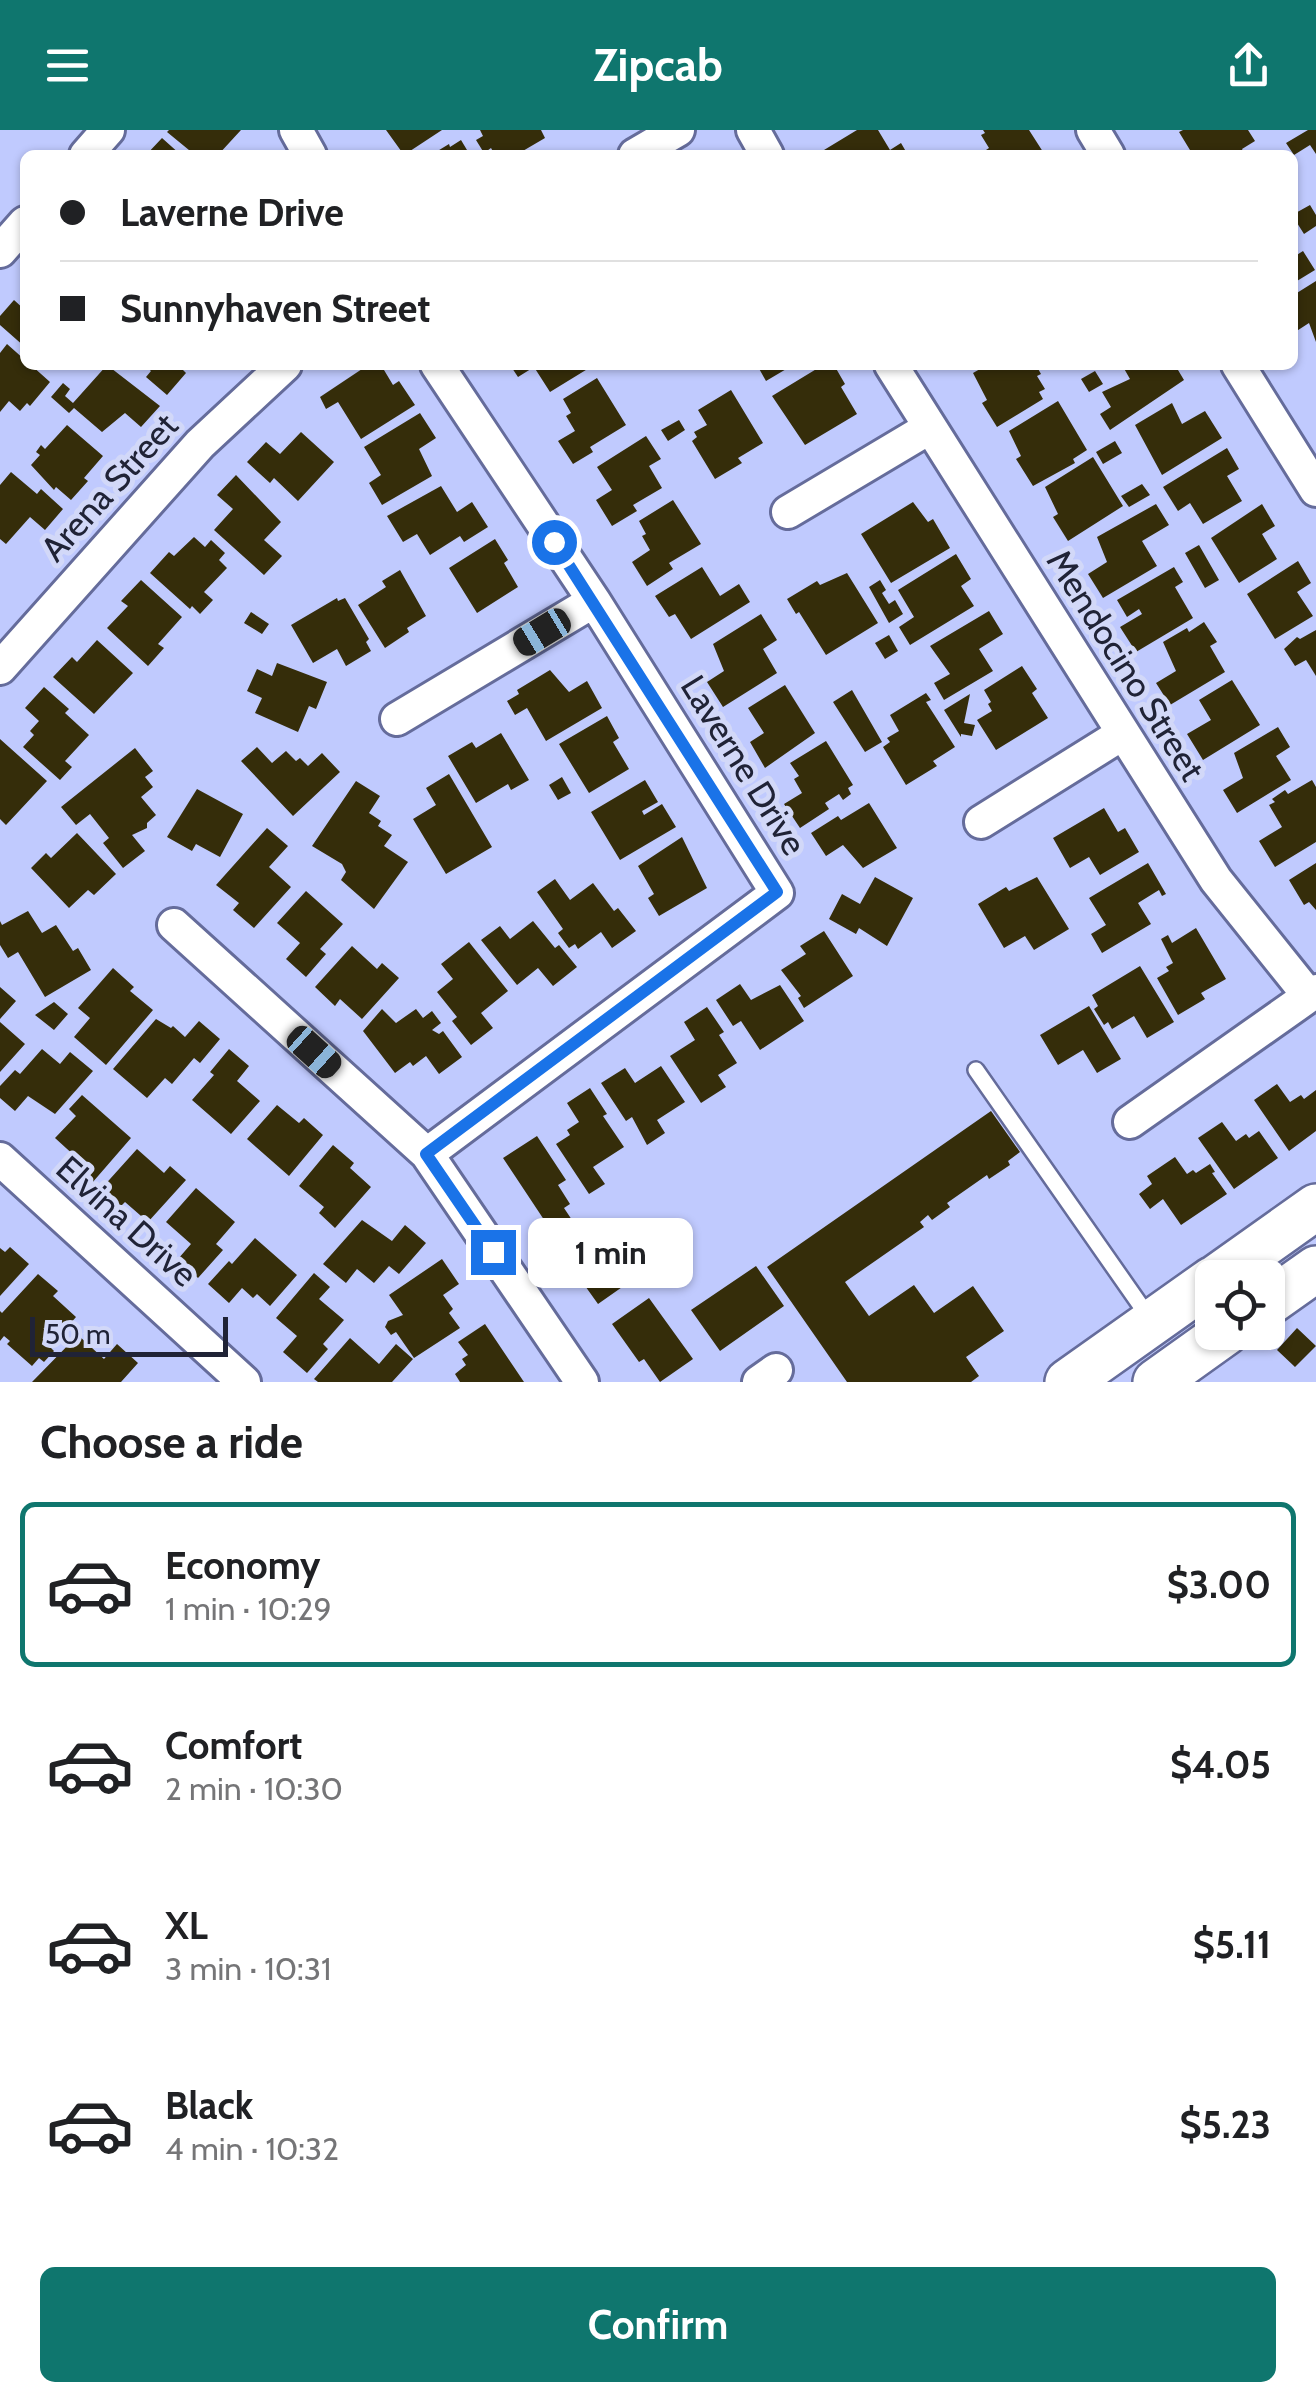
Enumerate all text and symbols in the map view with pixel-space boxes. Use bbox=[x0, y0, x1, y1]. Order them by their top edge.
icon: menu bbox=[40, 38, 95, 93]
text: Zipcab bbox=[593, 38, 723, 92]
icon: share bbox=[1221, 38, 1276, 93]
text: Laverne Drive bbox=[120, 189, 344, 236]
text: Sunnyhaven Street bbox=[120, 285, 430, 332]
street label: Arena Street bbox=[31, 404, 187, 570]
route start bbox=[532, 520, 577, 565]
street label: Mendocino Street bbox=[1038, 542, 1214, 789]
car bbox=[509, 604, 575, 660]
street label: Laverne Drive bbox=[672, 667, 816, 863]
car bbox=[282, 1021, 346, 1083]
street label: Elvina Drive bbox=[48, 1147, 206, 1295]
callout: 1 min bbox=[528, 1217, 693, 1287]
route end bbox=[471, 1230, 516, 1275]
text: 1 min bbox=[574, 1233, 647, 1272]
map controls bbox=[1195, 1260, 1285, 1350]
button: locate bbox=[1195, 1260, 1285, 1350]
scale bar bbox=[30, 1312, 228, 1356]
text: 50 m bbox=[45, 1317, 111, 1351]
text: Choose a ride bbox=[40, 1415, 303, 1469]
icon: car bbox=[45, 1540, 135, 1630]
text: Economy bbox=[165, 1542, 320, 1589]
text: $3.00 bbox=[1167, 1561, 1271, 1608]
text: 1 min · 10:29 bbox=[165, 1589, 332, 1628]
icon: car bbox=[45, 1720, 135, 1810]
text: Comfort bbox=[165, 1722, 302, 1769]
text: $4.05 bbox=[1170, 1741, 1271, 1788]
text: 2 min · 10:30 bbox=[165, 1769, 343, 1808]
icon: car bbox=[45, 1900, 135, 1990]
text: XL bbox=[165, 1902, 208, 1949]
text: $5.11 bbox=[1193, 1921, 1271, 1968]
text: 3 min · 10:31 bbox=[165, 1949, 331, 1988]
icon: car bbox=[45, 2080, 135, 2170]
text: Black bbox=[165, 2082, 253, 2129]
text: $5.23 bbox=[1180, 2101, 1271, 2148]
text: 4 min · 10:32 bbox=[165, 2129, 339, 2168]
button: Confirm bbox=[40, 2267, 1276, 2382]

